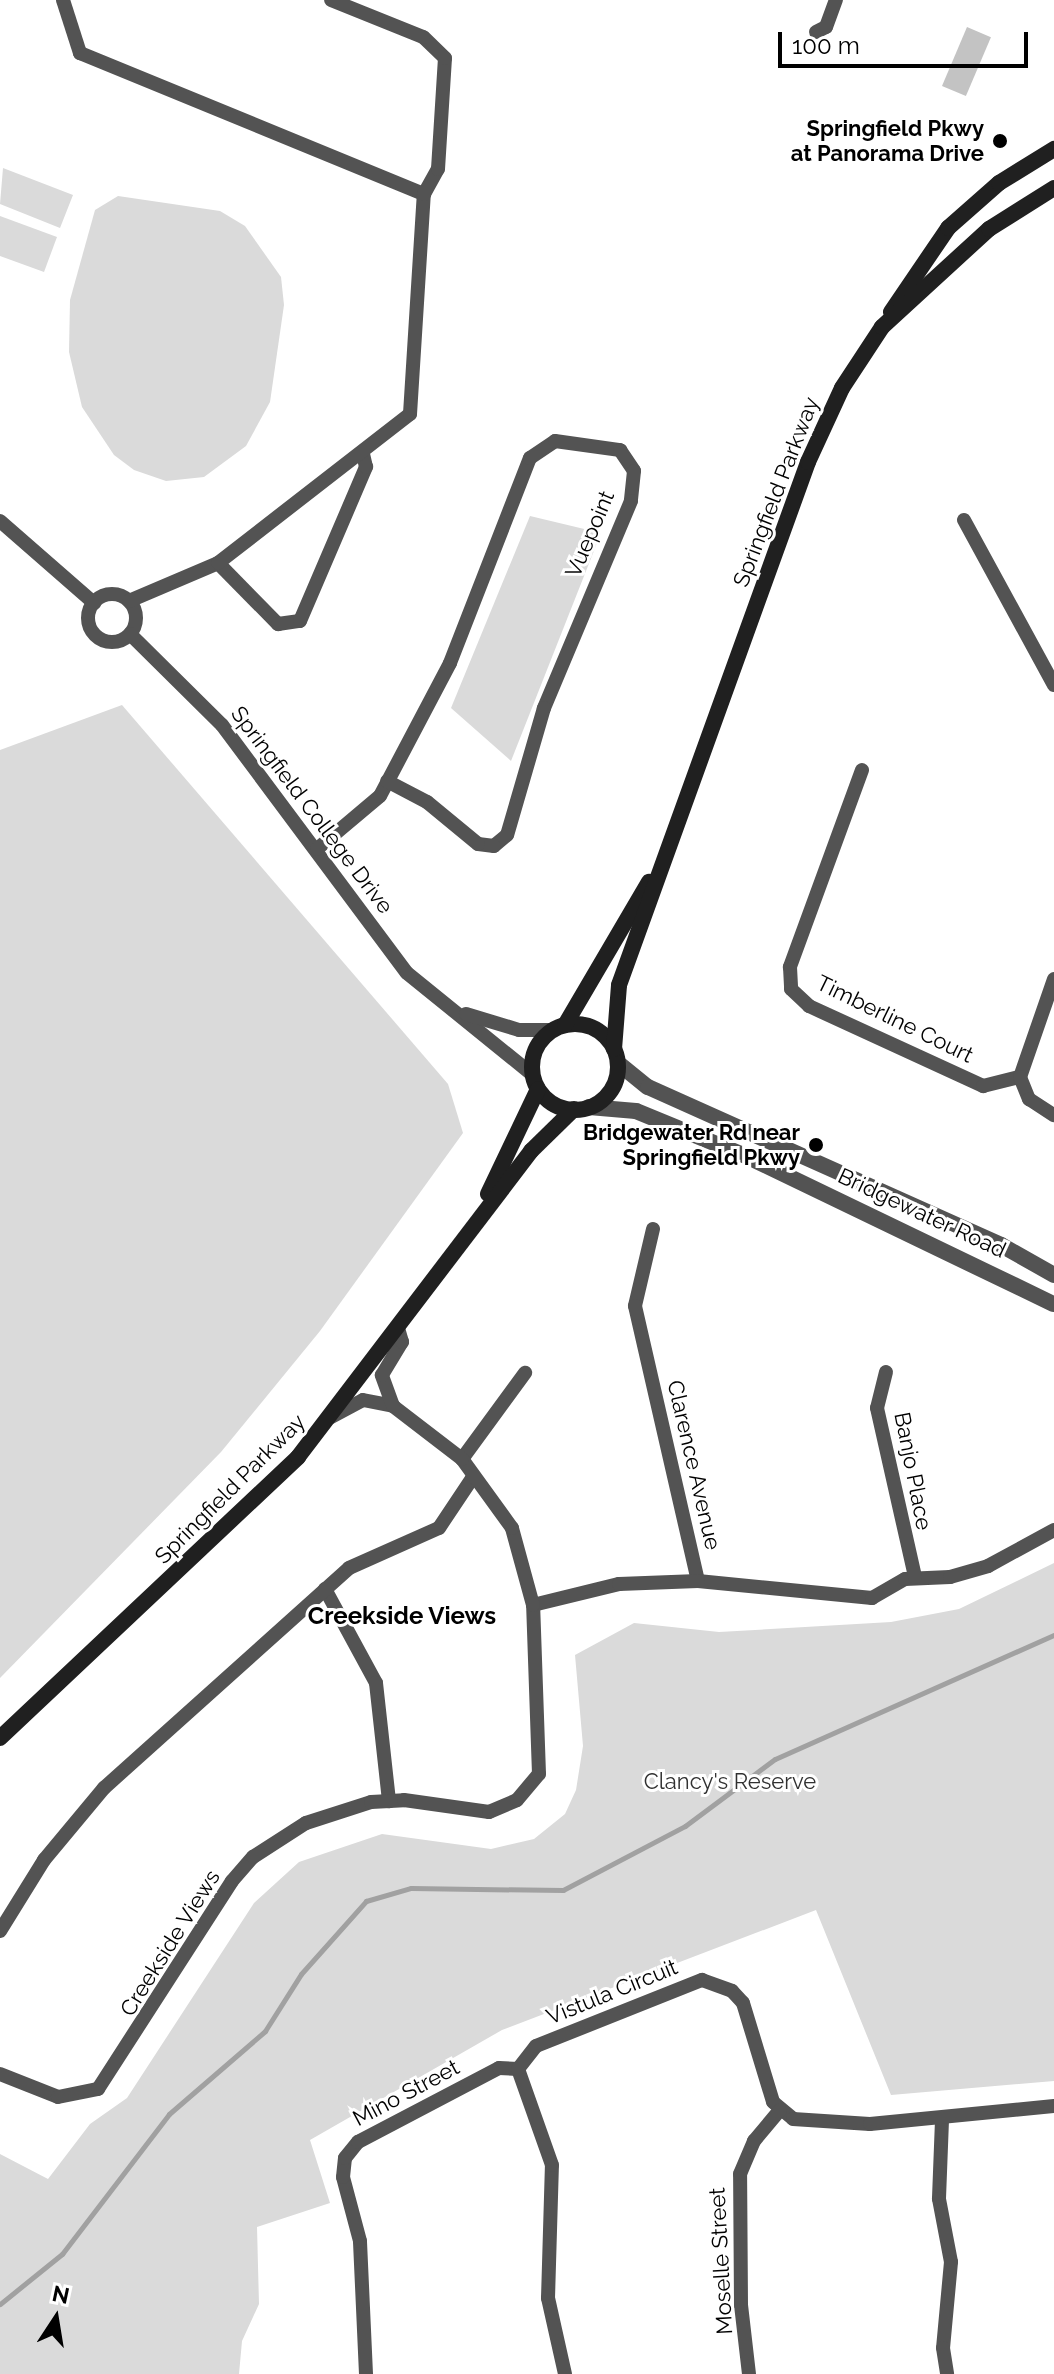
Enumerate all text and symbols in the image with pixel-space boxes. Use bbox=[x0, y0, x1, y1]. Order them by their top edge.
scale bar bbox=[782, 16, 1032, 66]
text: 100 m bbox=[792, 31, 860, 60]
place label: Springfield Pkwy at Panorama Drive bbox=[791, 115, 984, 166]
marker: Springfield Pkwy at Panorama Drive bbox=[991, 132, 1009, 150]
street label: Springfield Parkway bbox=[728, 393, 824, 591]
street label: Vuepoint bbox=[560, 487, 620, 581]
street label: Springfield College Drive bbox=[225, 701, 399, 919]
street label: Timberline Court bbox=[812, 970, 978, 1068]
place label: Bridgewater Rd near Springfield Pkwy bbox=[583, 1119, 800, 1170]
marker: Bridgewater Rd near Springfield Pkwy bbox=[807, 1136, 825, 1154]
street label: Bridgewater Road bbox=[834, 1162, 1010, 1264]
street label: Clarence Avenue bbox=[662, 1377, 726, 1553]
street label: Springfield Parkway bbox=[150, 1409, 310, 1569]
street label: Banjo Place bbox=[889, 1410, 937, 1532]
district label: Creekside Views bbox=[307, 1602, 497, 1630]
park label: Clancy's Reserve bbox=[644, 1769, 816, 1795]
street label: Creekside Views bbox=[114, 1865, 226, 2021]
street label: Vistula Circuit bbox=[543, 1954, 681, 2030]
street label: Mino Street bbox=[348, 2054, 464, 2132]
street label: Moselle Street bbox=[704, 2187, 738, 2335]
north arrow bbox=[16, 2278, 96, 2358]
text: N bbox=[50, 2280, 72, 2309]

